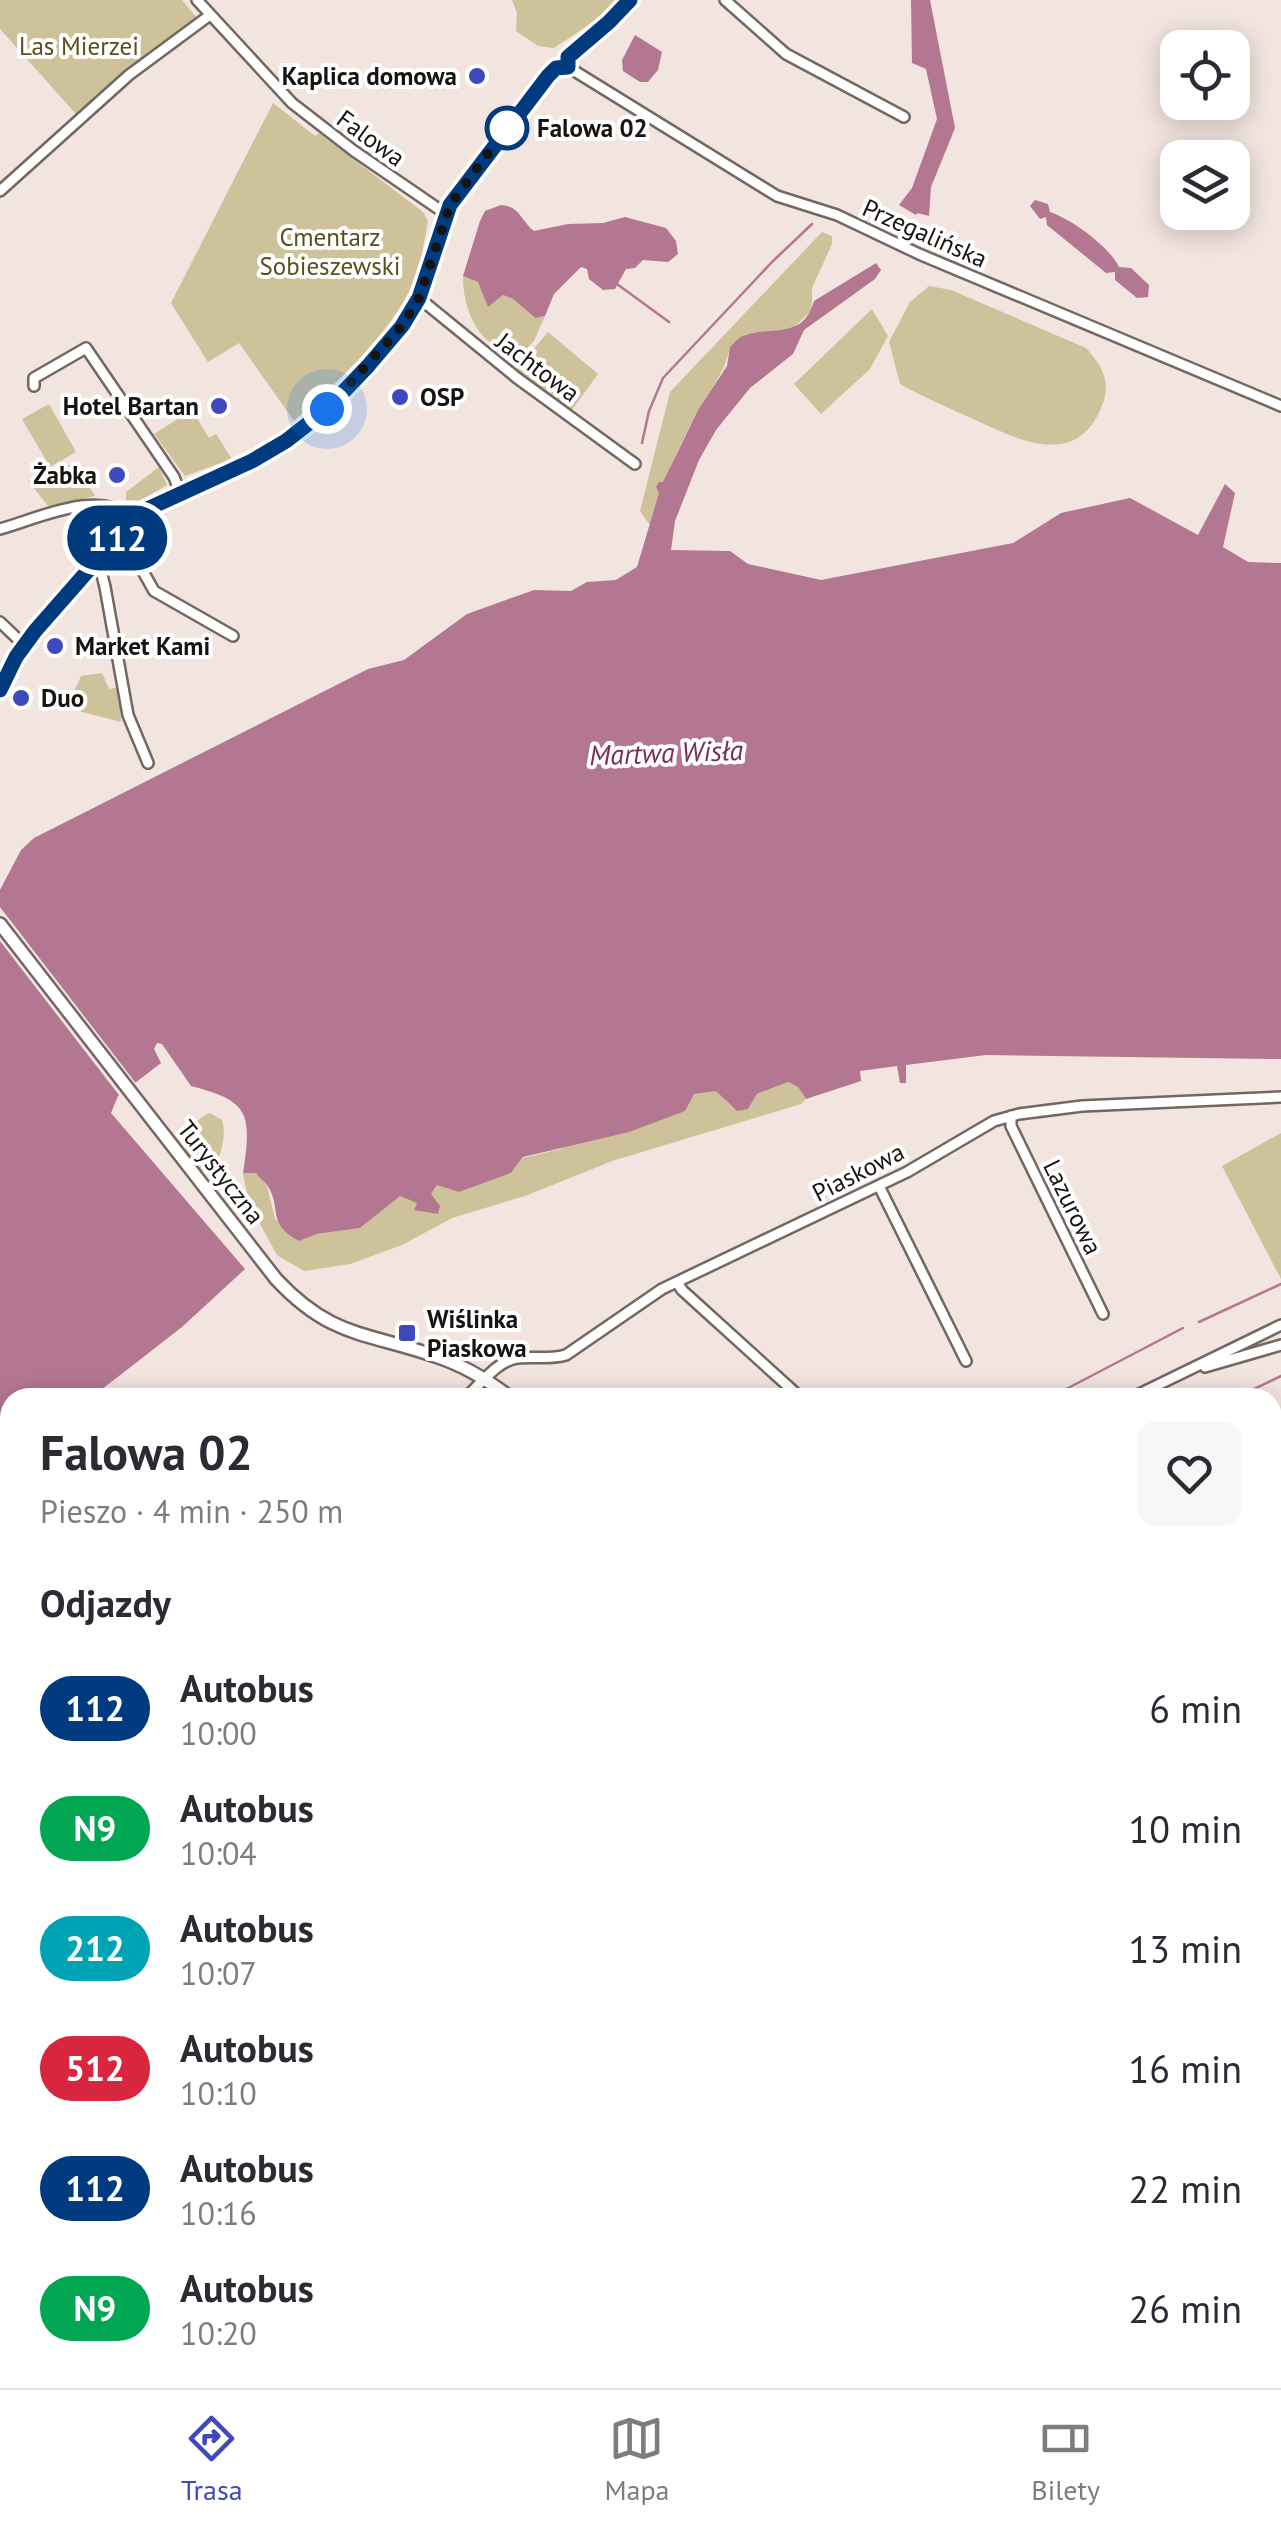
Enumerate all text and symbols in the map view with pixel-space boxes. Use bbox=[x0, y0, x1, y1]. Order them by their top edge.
park label: Las Mierzei bbox=[19, 30, 139, 62]
map controls bbox=[1160, 30, 1250, 230]
button: locate bbox=[1160, 30, 1250, 120]
place label: Kaplica domowa bbox=[282, 60, 457, 92]
marker: Kaplica domowa bbox=[466, 65, 488, 87]
street label: Falowa bbox=[331, 103, 411, 173]
marker: Falowa 02 bbox=[486, 107, 528, 149]
place label: Falowa 02 bbox=[537, 112, 648, 144]
button: layers bbox=[1160, 140, 1250, 230]
street label: Przegalińska bbox=[858, 191, 992, 275]
park label: Cmentarz Sobieszewski bbox=[260, 221, 400, 282]
street label: Jachtowa bbox=[489, 325, 586, 409]
place label: OSP bbox=[420, 381, 464, 413]
your location bbox=[302, 384, 352, 434]
marker: OSP bbox=[389, 386, 411, 408]
place label: Hotel Bartan bbox=[63, 390, 199, 422]
marker: Hotel Bartan bbox=[208, 395, 230, 417]
place label: Żabka bbox=[33, 459, 97, 491]
marker: Żabka bbox=[106, 464, 128, 486]
line badge: 112 bbox=[59, 506, 174, 570]
text: 112 bbox=[87, 515, 147, 561]
place label: Market Kami bbox=[75, 630, 210, 662]
marker: Market Kami bbox=[44, 635, 66, 657]
place label: Duo bbox=[41, 682, 84, 714]
marker: Duo bbox=[10, 687, 32, 709]
water label: Martwa Wisła bbox=[588, 731, 744, 773]
street label: Turystyczna bbox=[170, 1114, 272, 1230]
street label: Piaskowa bbox=[807, 1135, 909, 1209]
street label: Lazurowa bbox=[1036, 1154, 1110, 1260]
place label: Wiślinka Piaskowa bbox=[427, 1303, 527, 1364]
marker: Wiślinka Piaskowa bbox=[396, 1322, 418, 1344]
text: Falowa 02 bbox=[40, 1421, 253, 1483]
button: heart bbox=[1137, 1421, 1242, 1526]
text: Pieszo · 4 min · 250 m bbox=[40, 1490, 343, 1532]
text: Odjazdy bbox=[40, 1578, 171, 1627]
text: Autobus bbox=[180, 1663, 314, 1712]
text: 6 min bbox=[1149, 1684, 1242, 1733]
text: 112 bbox=[65, 1685, 125, 1731]
text: 10:00 bbox=[180, 1712, 257, 1754]
text: Autobus bbox=[180, 1783, 314, 1832]
text: 10 min bbox=[1129, 1804, 1242, 1853]
text: N9 bbox=[74, 1805, 116, 1851]
text: 10:04 bbox=[180, 1832, 257, 1874]
text: Autobus bbox=[180, 1903, 314, 1952]
text: 13 min bbox=[1129, 1924, 1242, 1973]
text: 212 bbox=[65, 1925, 125, 1971]
text: 10:07 bbox=[180, 1952, 257, 1994]
text: Autobus bbox=[180, 2023, 314, 2072]
text: 16 min bbox=[1129, 2044, 1242, 2093]
text: 512 bbox=[65, 2045, 125, 2091]
text: 10:10 bbox=[180, 2072, 257, 2114]
text: Autobus bbox=[180, 2143, 314, 2192]
text: 22 min bbox=[1129, 2164, 1242, 2213]
text: 112 bbox=[65, 2165, 125, 2211]
text: 10:16 bbox=[180, 2192, 257, 2234]
text: Autobus bbox=[180, 2263, 314, 2312]
text: 26 min bbox=[1129, 2284, 1242, 2333]
text: N9 bbox=[74, 2285, 116, 2331]
text: 10:20 bbox=[180, 2312, 257, 2354]
tab: Trasa bbox=[181, 2411, 243, 2508]
tab: Mapa bbox=[604, 2411, 669, 2508]
tab: Bilety bbox=[1031, 2411, 1100, 2508]

